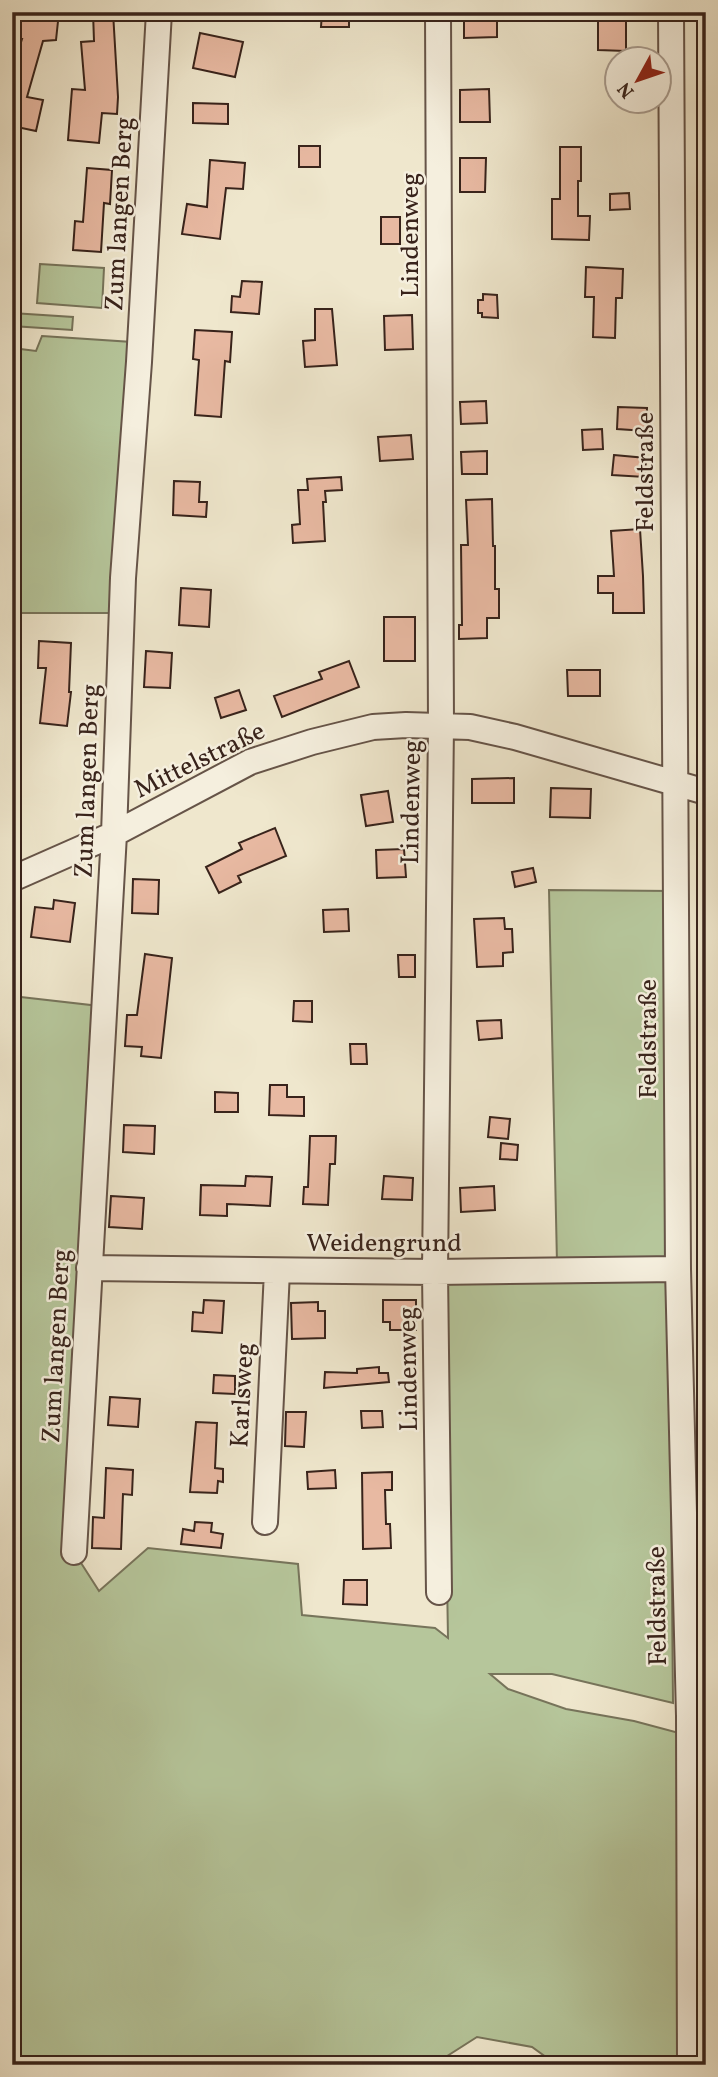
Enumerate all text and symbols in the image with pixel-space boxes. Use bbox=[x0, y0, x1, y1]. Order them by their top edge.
north arrow bbox=[602, 46, 672, 116]
text: N bbox=[612, 76, 641, 103]
street label: Zum langen Berg bbox=[97, 116, 143, 312]
street label: Lindenweg bbox=[393, 173, 429, 297]
street label: Feldstraße bbox=[628, 412, 664, 532]
street label: Zum langen Berg bbox=[67, 683, 109, 879]
street label: Mittelstraße bbox=[128, 714, 272, 808]
street label: Lindenweg bbox=[393, 739, 431, 865]
street label: Feldstraße bbox=[631, 979, 667, 1099]
street label: Weidengrund bbox=[306, 1226, 462, 1262]
street label: Zum langen Berg bbox=[34, 1248, 80, 1444]
street label: Lindenweg bbox=[390, 1306, 428, 1432]
street label: Karlsweg bbox=[222, 1342, 264, 1449]
street label: Feldstraße bbox=[639, 1546, 677, 1666]

